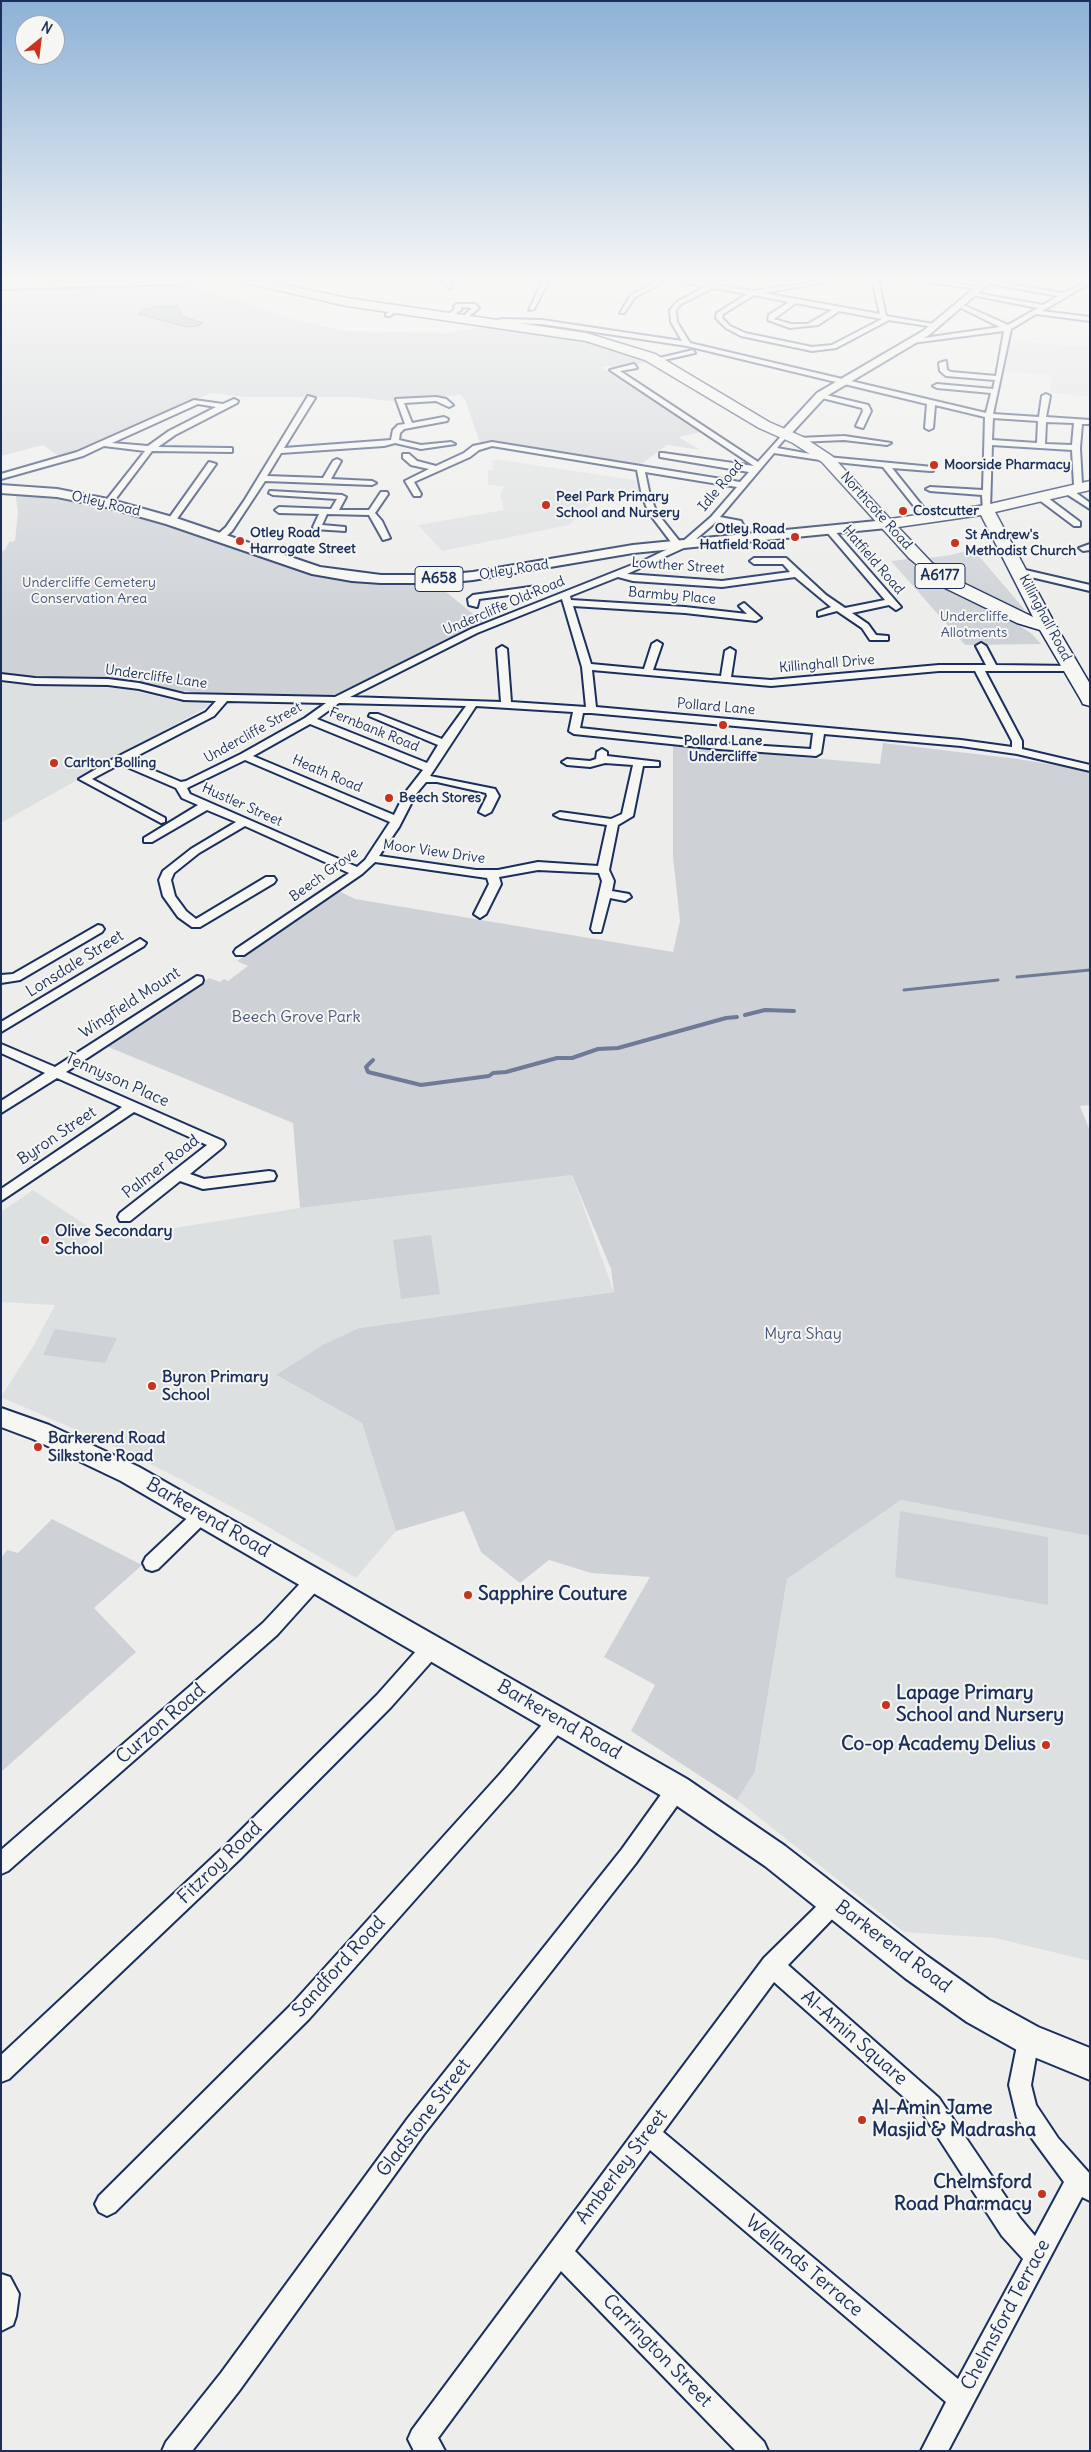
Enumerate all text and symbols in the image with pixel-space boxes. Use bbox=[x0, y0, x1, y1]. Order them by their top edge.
north arrow bbox=[15, 15, 65, 65]
text: N bbox=[38, 18, 55, 38]
street label: Idle Road bbox=[695, 457, 747, 515]
place label: Moorside Pharmacy bbox=[944, 457, 1071, 473]
marker: Moorside Pharmacy bbox=[928, 459, 940, 471]
street label: Northcote Road bbox=[837, 469, 915, 553]
street label: Otley Road bbox=[70, 488, 142, 520]
place label: Peel Park Primary School and Nursery bbox=[556, 489, 680, 522]
marker: Peel Park Primary School and Nursery bbox=[540, 499, 552, 511]
place label: Costcutter bbox=[913, 503, 979, 519]
marker: Costcutter bbox=[897, 505, 909, 517]
place label: Otley Road Hatfield Road bbox=[699, 521, 785, 554]
street label: Hatfield Road bbox=[839, 522, 907, 598]
place label: Otley Road Harrogate Street bbox=[250, 525, 356, 558]
place label: St Andrew's Methodist Church bbox=[965, 527, 1076, 560]
marker: Otley Road Hatfield Road bbox=[789, 531, 801, 543]
marker: Otley Road Harrogate Street bbox=[234, 535, 246, 547]
marker: St Andrew's Methodist Church bbox=[949, 537, 961, 549]
street label: Lowther Street bbox=[631, 554, 725, 578]
street label: Otley Road bbox=[478, 556, 550, 584]
road number: A6177 bbox=[915, 564, 965, 588]
road number: A658 bbox=[415, 566, 463, 592]
street label: Killinghall Road bbox=[1015, 572, 1075, 664]
street label: Undercliffe Old Road bbox=[441, 573, 567, 639]
park label: Undercliffe Cemetery Conservation Area bbox=[22, 575, 156, 608]
street label: Barmby Place bbox=[627, 584, 717, 608]
park label: Undercliffe Allotments bbox=[940, 609, 1008, 642]
street label: Killinghall Drive bbox=[779, 651, 875, 677]
street label: Undercliffe Lane bbox=[104, 662, 208, 692]
street label: Pollard Lane bbox=[676, 695, 756, 719]
street label: Undercliffe Street bbox=[201, 699, 305, 767]
street label: Fernbank Road bbox=[327, 704, 421, 756]
marker: Pollard Lane Undercliffe bbox=[717, 719, 729, 731]
place label: Pollard Lane Undercliffe bbox=[684, 733, 762, 766]
street label: Heath Road bbox=[289, 752, 365, 796]
place label: Carlton Bolling bbox=[64, 755, 156, 771]
marker: Carlton Bolling bbox=[48, 757, 60, 769]
street label: Hustler Street bbox=[199, 780, 285, 830]
place label: Beech Stores bbox=[399, 790, 481, 806]
marker: Beech Stores bbox=[383, 792, 395, 804]
street label: Moor View Drive bbox=[382, 837, 486, 867]
street label: Beech Grove bbox=[286, 844, 362, 906]
street label: Lonsdale Street bbox=[23, 926, 127, 1002]
street label: Wingfield Mount bbox=[76, 963, 184, 1043]
park label: Beech Grove Park bbox=[231, 1007, 361, 1027]
street label: Tennyson Place bbox=[62, 1049, 172, 1111]
street label: Byron Street bbox=[14, 1103, 100, 1169]
street label: Palmer Road bbox=[119, 1131, 203, 1203]
place label: Olive Secondary School bbox=[55, 1221, 173, 1259]
marker: Olive Secondary School bbox=[39, 1234, 51, 1246]
park label: Myra Shay bbox=[764, 1324, 842, 1344]
place label: Byron Primary School bbox=[162, 1367, 269, 1405]
marker: Byron Primary School bbox=[146, 1380, 158, 1392]
place label: Barkerend Road Silkstone Road bbox=[48, 1428, 165, 1466]
marker: Barkerend Road Silkstone Road bbox=[32, 1441, 44, 1453]
street label: Barkerend Road bbox=[142, 1473, 274, 1563]
place label: Sapphire Couture bbox=[478, 1584, 627, 1606]
marker: Sapphire Couture bbox=[462, 1589, 474, 1601]
street label: Barkerend Road bbox=[493, 1675, 625, 1765]
street label: Curzon Road bbox=[112, 1679, 210, 1769]
place label: Lapage Primary School and Nursery bbox=[896, 1683, 1064, 1727]
marker: Lapage Primary School and Nursery bbox=[880, 1699, 892, 1711]
place label: Co-op Academy Delius bbox=[841, 1734, 1036, 1756]
marker: Co-op Academy Delius bbox=[1040, 1739, 1052, 1751]
street label: Fitzroy Road bbox=[173, 1817, 267, 1909]
street label: Barkerend Road bbox=[830, 1896, 956, 1998]
street label: Sandford Road bbox=[288, 1912, 390, 2022]
street label: Al-Amin Square bbox=[796, 1986, 912, 2090]
street label: Gladstone Street bbox=[372, 2054, 476, 2182]
place label: Al-Amin Jame Masjid & Madrasha bbox=[872, 2098, 1036, 2142]
street label: Amberley Street bbox=[571, 2105, 673, 2229]
marker: Al-Amin Jame Masjid & Madrasha bbox=[856, 2114, 868, 2126]
place label: Chelmsford Road Pharmacy bbox=[894, 2172, 1032, 2216]
marker: Chelmsford Road Pharmacy bbox=[1036, 2188, 1048, 2200]
street label: Wellands Terrace bbox=[741, 2210, 867, 2322]
street label: Chelmsford Terrace bbox=[957, 2236, 1055, 2394]
street label: Carrington Street bbox=[597, 2290, 717, 2412]

